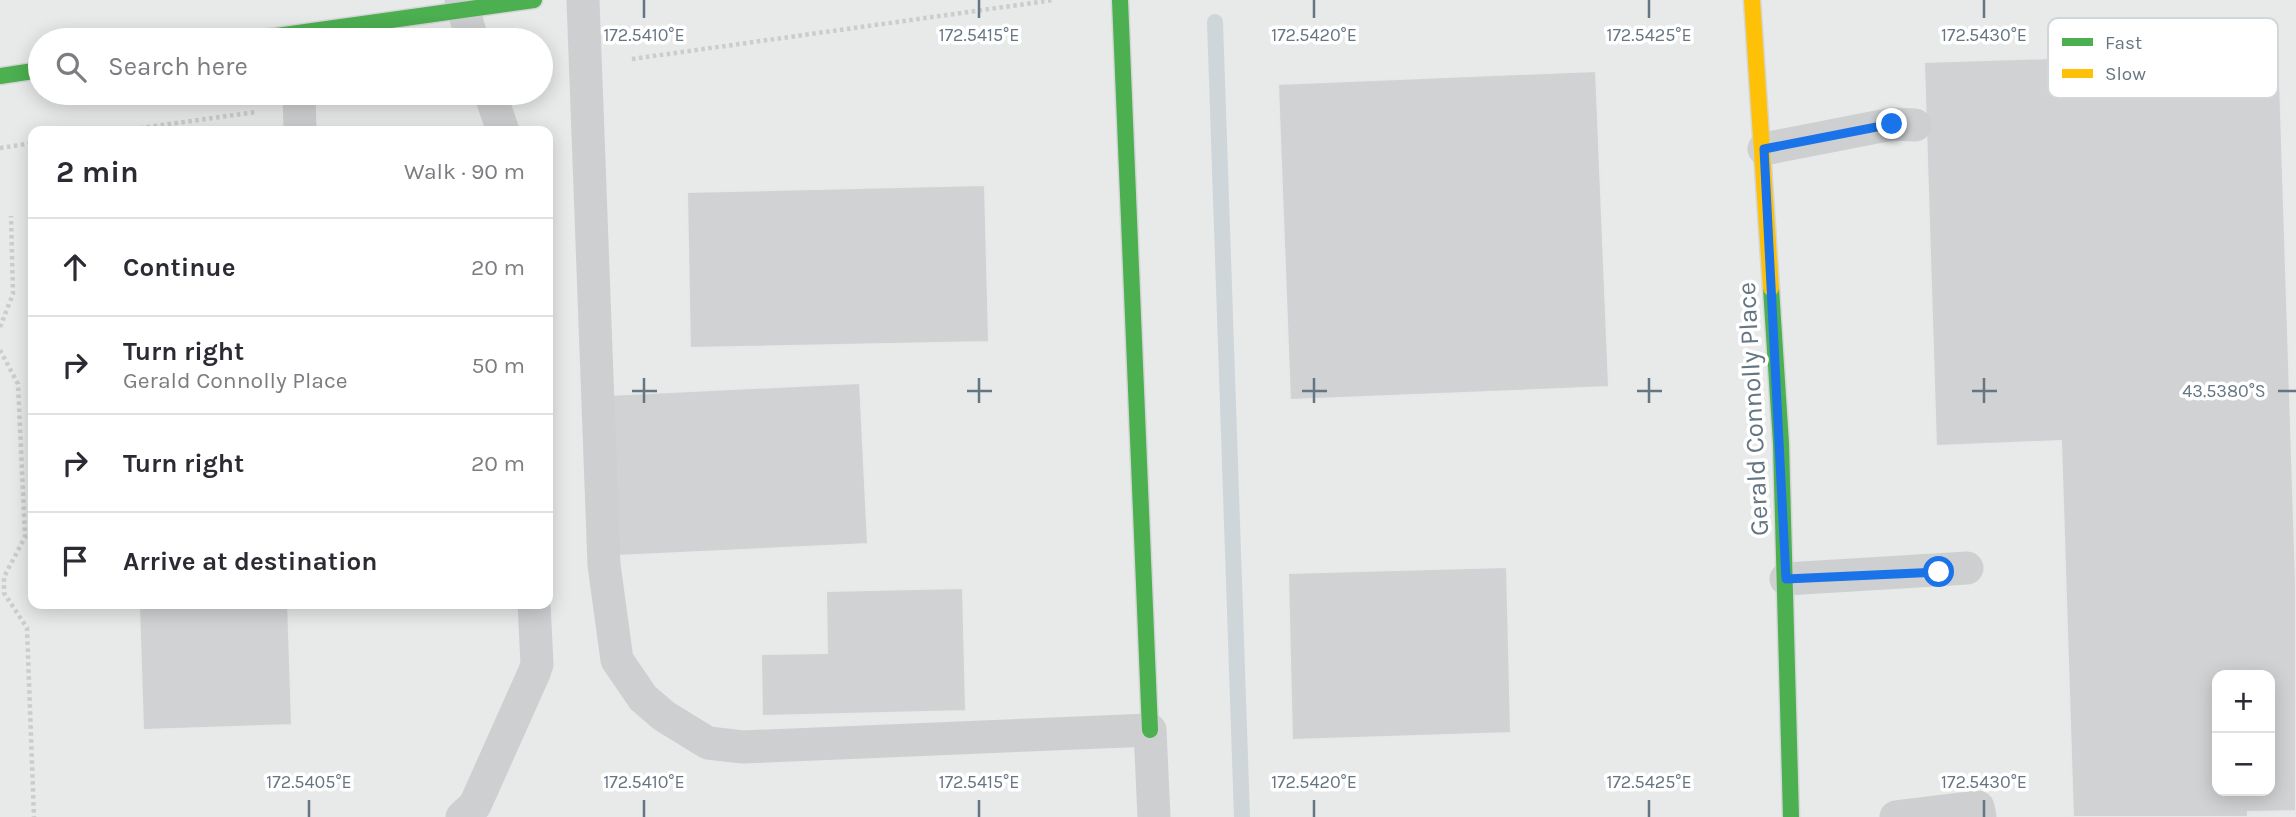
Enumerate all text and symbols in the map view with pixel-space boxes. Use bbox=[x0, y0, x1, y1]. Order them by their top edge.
legend bbox=[2048, 18, 2278, 98]
text: 172.5410°E bbox=[603, 24, 685, 46]
text: 172.5415°E bbox=[939, 24, 1019, 46]
text: 172.5420°E bbox=[1271, 24, 1357, 46]
text: 172.5425°E bbox=[1606, 24, 1692, 46]
text: 172.5430°E bbox=[1941, 24, 2027, 46]
search box bbox=[28, 28, 553, 105]
text: Fast bbox=[2105, 32, 2142, 54]
icon: search bbox=[52, 48, 90, 86]
text: Search here bbox=[108, 51, 248, 82]
text: Slow bbox=[2105, 63, 2146, 85]
route end bbox=[1876, 108, 1907, 139]
text: 2 min bbox=[56, 154, 139, 190]
text: Walk · 90 m bbox=[404, 158, 525, 185]
icon: ahead bbox=[56, 248, 94, 286]
text: Continue bbox=[123, 252, 235, 283]
text: 20 m bbox=[471, 254, 525, 281]
street label: Gerald Connolly Place bbox=[1731, 281, 1775, 537]
text: Turn right bbox=[123, 336, 244, 367]
icon: right bbox=[56, 346, 94, 384]
text: 50 m bbox=[471, 352, 525, 379]
text: Gerald Connolly Place bbox=[123, 367, 348, 394]
text: 43.5380°S bbox=[2182, 380, 2266, 402]
icon: right bbox=[56, 444, 94, 482]
text: Turn right bbox=[123, 448, 244, 479]
text: 20 m bbox=[471, 450, 525, 477]
icon: arrive bbox=[56, 542, 94, 580]
text: Arrive at destination bbox=[123, 546, 377, 577]
route start bbox=[1923, 556, 1954, 587]
map controls bbox=[2212, 670, 2275, 796]
button: + bbox=[2212, 670, 2275, 733]
button: − bbox=[2212, 733, 2275, 796]
text: 172.5405°E bbox=[266, 771, 352, 793]
text: 172.5410°E bbox=[603, 771, 685, 793]
text: 172.5415°E bbox=[939, 771, 1019, 793]
text: 172.5420°E bbox=[1271, 771, 1357, 793]
text: 172.5425°E bbox=[1606, 771, 1692, 793]
text: 172.5430°E bbox=[1941, 771, 2027, 793]

